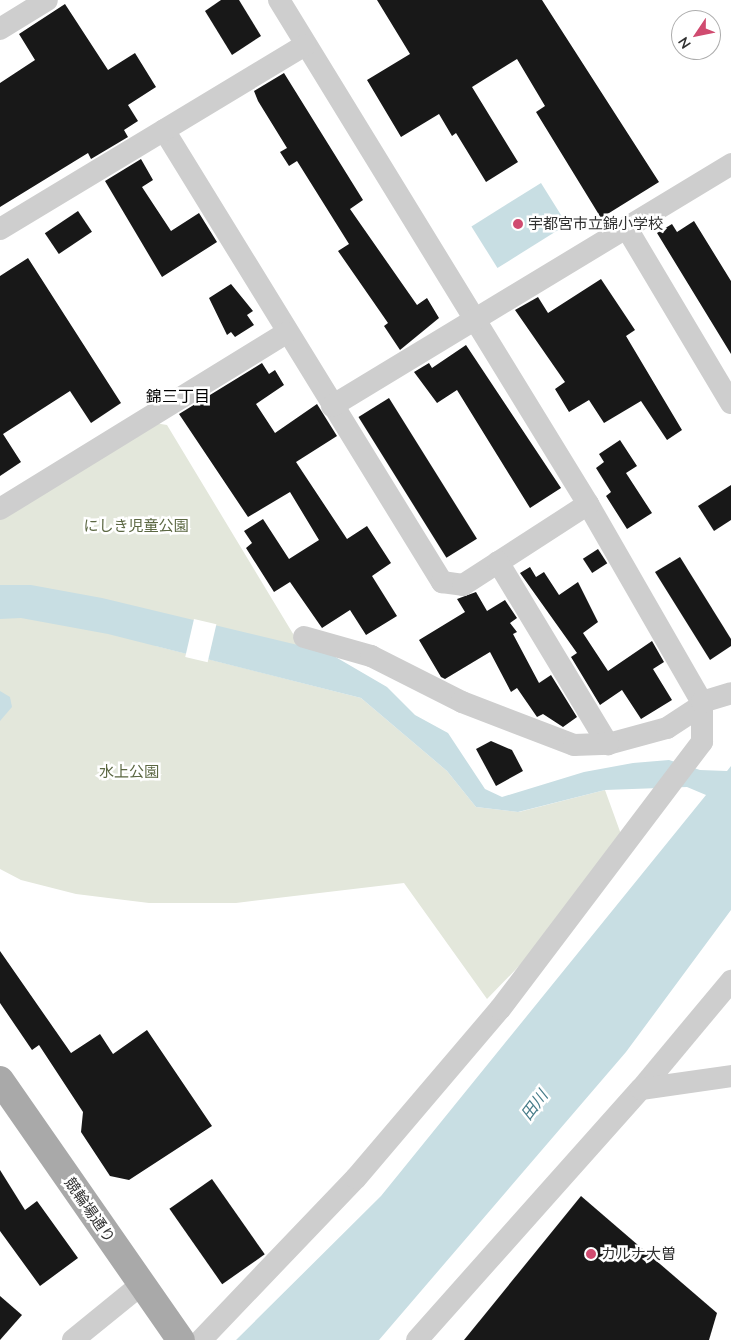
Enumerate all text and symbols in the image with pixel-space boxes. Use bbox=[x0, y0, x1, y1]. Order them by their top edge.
north arrow bbox=[671, 10, 721, 60]
text: N bbox=[674, 33, 695, 52]
place label: 宇都宮市立錦小学校 bbox=[528, 215, 663, 233]
marker: 宇都宮市立錦小学校 bbox=[512, 218, 524, 230]
district label: 錦三丁目 bbox=[146, 386, 210, 406]
park label: にしき児童公園 bbox=[84, 517, 188, 535]
park label: 水上公園 bbox=[99, 763, 159, 781]
water label: 田川 bbox=[517, 1086, 551, 1124]
street label: 競輪場通り bbox=[61, 1174, 119, 1246]
place label: カルナ大曽 bbox=[601, 1245, 676, 1263]
marker: カルナ大曽 bbox=[585, 1248, 597, 1260]

